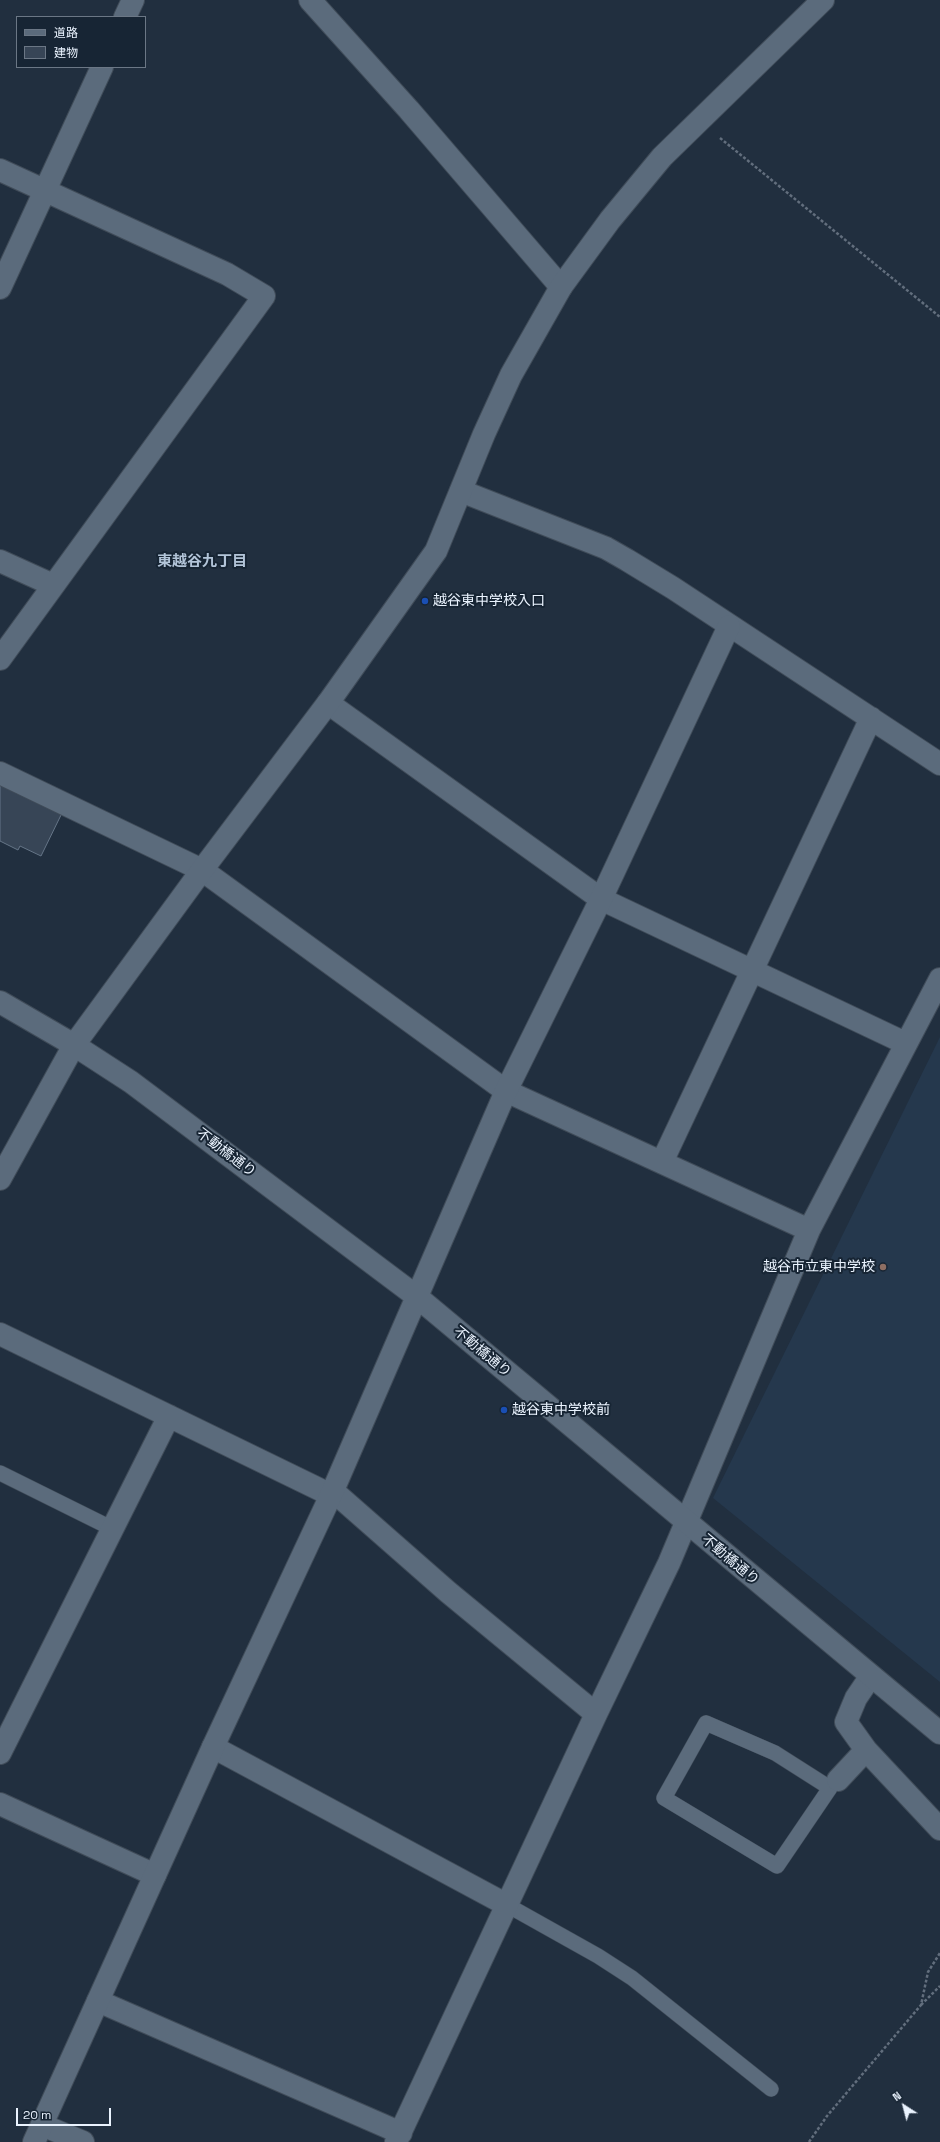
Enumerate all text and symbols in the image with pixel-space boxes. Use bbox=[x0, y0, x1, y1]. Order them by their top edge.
legend bbox=[16, 16, 146, 68]
text: 道路 bbox=[54, 25, 78, 41]
text: 建物 bbox=[54, 45, 78, 61]
district label: 東越谷九丁目 bbox=[157, 553, 247, 571]
place label: 越谷東中学校入口 bbox=[433, 593, 545, 609]
marker: 越谷東中学校入口 bbox=[420, 596, 430, 606]
street label: 不動橋通り bbox=[193, 1125, 259, 1181]
place label: 越谷市立東中学校 bbox=[763, 1259, 875, 1275]
marker: 越谷市立東中学校 bbox=[878, 1262, 888, 1272]
street label: 不動橋通り bbox=[450, 1323, 514, 1381]
place label: 越谷東中学校前 bbox=[512, 1402, 610, 1418]
marker: 越谷東中学校前 bbox=[499, 1405, 509, 1415]
street label: 不動橋通り bbox=[698, 1531, 762, 1589]
north arrow bbox=[884, 2086, 924, 2126]
text: N bbox=[890, 2088, 904, 2104]
scale bar bbox=[18, 2100, 113, 2126]
text: 20 m bbox=[23, 2107, 51, 2123]

